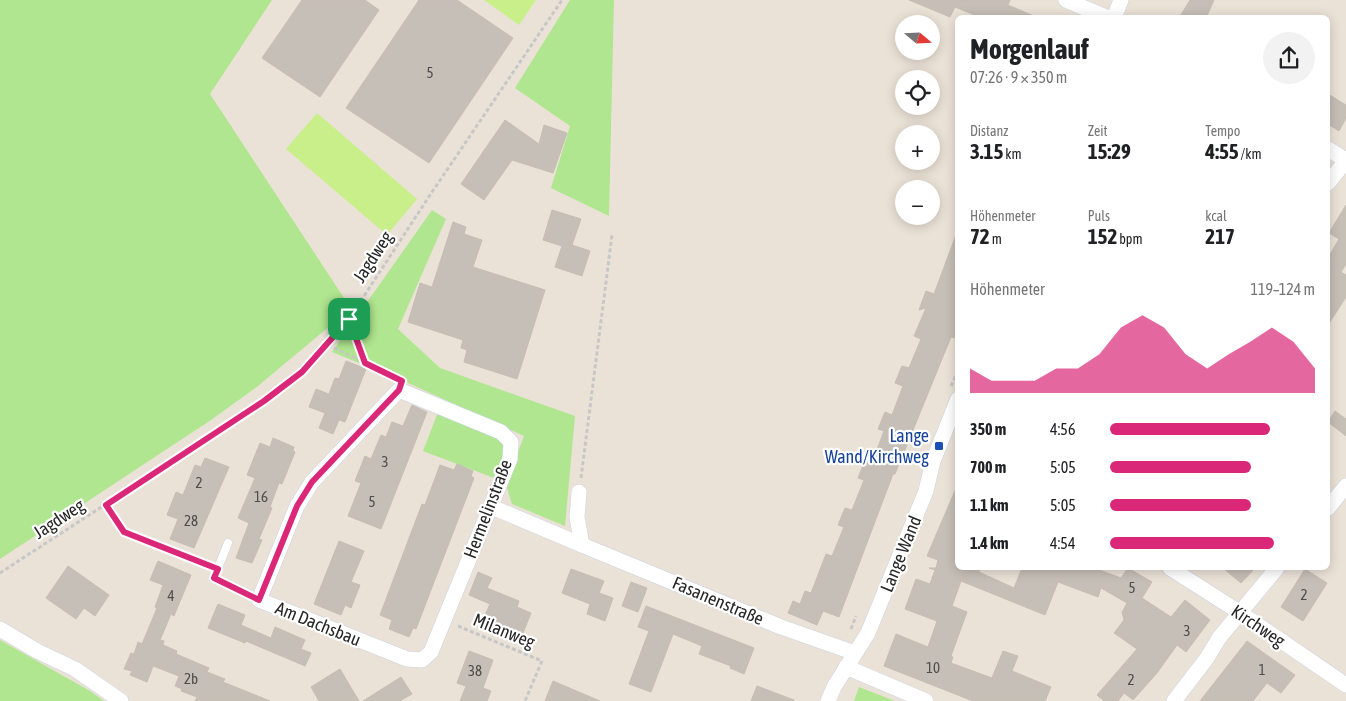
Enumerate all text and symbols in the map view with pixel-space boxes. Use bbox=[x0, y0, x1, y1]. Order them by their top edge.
north arrow bbox=[895, 15, 940, 60]
map controls bbox=[895, 15, 940, 225]
button: share bbox=[1263, 32, 1315, 84]
text: Morgenlauf bbox=[970, 33, 1089, 65]
house number: 5 bbox=[426, 64, 434, 81]
text: 07:26 · 9 × 350 m bbox=[970, 68, 1067, 86]
button: locate bbox=[895, 70, 940, 115]
text: Distanz bbox=[970, 123, 1008, 139]
text: Zeit bbox=[1088, 123, 1108, 139]
text: Tempo bbox=[1205, 123, 1240, 139]
button: + bbox=[895, 125, 940, 170]
text: 3.15 bbox=[970, 139, 1003, 163]
text: 15:29 bbox=[1088, 139, 1131, 163]
text: 4:55 bbox=[1205, 139, 1239, 163]
text: km bbox=[1003, 146, 1022, 162]
text: /km bbox=[1239, 146, 1262, 162]
button: − bbox=[895, 180, 940, 225]
text: Höhenmeter bbox=[970, 208, 1035, 224]
text: Puls bbox=[1088, 208, 1110, 224]
text: kcal bbox=[1205, 208, 1227, 224]
text: 72 bbox=[970, 224, 990, 248]
text: 152 bbox=[1088, 224, 1117, 248]
text: 217 bbox=[1205, 224, 1235, 248]
street label: Jagdweg bbox=[348, 227, 397, 286]
text: m bbox=[990, 231, 1002, 247]
text: bpm bbox=[1117, 231, 1143, 247]
text: Höhenmeter bbox=[970, 280, 1045, 298]
text: 119–124 m bbox=[1251, 280, 1315, 298]
pin bbox=[328, 298, 370, 340]
icon: arrive bbox=[335, 305, 363, 333]
text: 350 m bbox=[970, 420, 1006, 438]
text: 4:56 bbox=[1050, 420, 1075, 438]
place label: Lange Wand/Kirchweg bbox=[825, 425, 929, 467]
marker: Lange Wand/Kirchweg bbox=[933, 440, 945, 452]
house number: 3 bbox=[381, 453, 389, 470]
street label: Hermelinstraße bbox=[459, 456, 516, 561]
text: 700 m bbox=[970, 458, 1006, 476]
text: 5:05 bbox=[1050, 458, 1076, 476]
house number: 2 bbox=[195, 474, 203, 491]
house number: 16 bbox=[254, 488, 268, 505]
house number: 5 bbox=[368, 493, 376, 510]
street label: Jagdweg bbox=[29, 494, 88, 543]
text: 1.1 km bbox=[970, 496, 1009, 514]
text: 5:05 bbox=[1050, 496, 1076, 514]
house number: 28 bbox=[184, 512, 198, 529]
street label: Lange Wand bbox=[876, 513, 925, 595]
text: 1.4 km bbox=[970, 534, 1009, 552]
text: 4:54 bbox=[1050, 534, 1075, 552]
street label: Fasanenstraße bbox=[669, 572, 767, 629]
house number: 5 bbox=[1128, 579, 1136, 596]
house number: 2 bbox=[1300, 586, 1308, 603]
house number: 4 bbox=[167, 587, 175, 604]
street label: Am Dachsbau bbox=[273, 597, 364, 650]
street label: Kirchweg bbox=[1227, 600, 1289, 651]
street label: Milanweg bbox=[470, 609, 538, 652]
house number: 3 bbox=[1183, 622, 1191, 639]
house number: 10 bbox=[926, 659, 940, 676]
house number: 1 bbox=[1258, 661, 1266, 678]
house number: 38 bbox=[468, 662, 482, 679]
house number: 2b bbox=[184, 670, 198, 687]
house number: 2 bbox=[1127, 671, 1135, 688]

